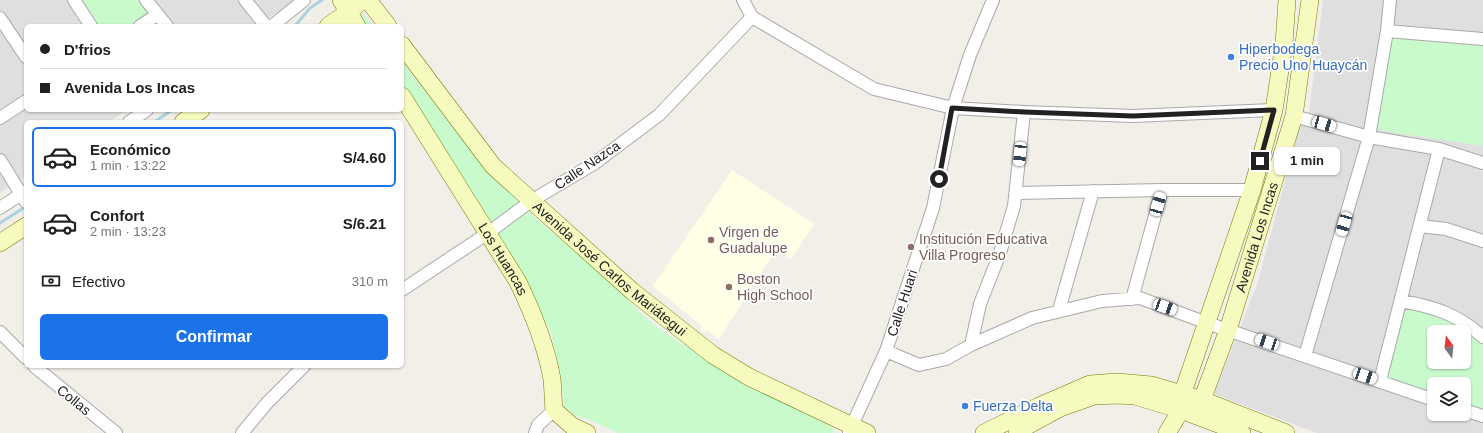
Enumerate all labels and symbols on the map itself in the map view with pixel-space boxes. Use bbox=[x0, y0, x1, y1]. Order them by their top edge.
place label: Hiperbodega Precio Uno Huaycán bbox=[1239, 41, 1367, 73]
marker: Hiperbodega Precio Uno Huaycán bbox=[1226, 52, 1236, 62]
car bbox=[1311, 115, 1337, 133]
street label: Calle Nazca bbox=[551, 137, 623, 193]
car bbox=[1013, 141, 1027, 167]
callout: 1 min bbox=[1274, 147, 1340, 175]
route end bbox=[1251, 152, 1269, 170]
route start bbox=[930, 170, 948, 188]
street label: Avenida Los Incas bbox=[1232, 180, 1281, 294]
car bbox=[1149, 191, 1167, 217]
street label: Avenida José Carlos Mariátegui bbox=[530, 198, 690, 339]
car bbox=[1335, 211, 1353, 237]
street label: Los Huancas bbox=[475, 220, 531, 298]
place label: Virgen de Guadalupe bbox=[719, 224, 788, 256]
place label: Institución Educativa Villa Progreso bbox=[919, 231, 1048, 263]
marker: Virgen de Guadalupe bbox=[706, 235, 716, 245]
marker: Institución Educativa Villa Progreso bbox=[906, 242, 916, 252]
street label: Calle Huari bbox=[884, 268, 920, 338]
place label: Boston High School bbox=[737, 271, 813, 303]
marker: Boston High School bbox=[724, 282, 734, 292]
car bbox=[1152, 297, 1178, 317]
north arrow bbox=[1427, 325, 1471, 369]
car bbox=[1254, 332, 1280, 352]
car bbox=[1352, 366, 1378, 386]
street label: Collas bbox=[54, 382, 94, 418]
place label: Fuerza Delta bbox=[973, 398, 1053, 414]
marker: Fuerza Delta bbox=[960, 401, 970, 411]

